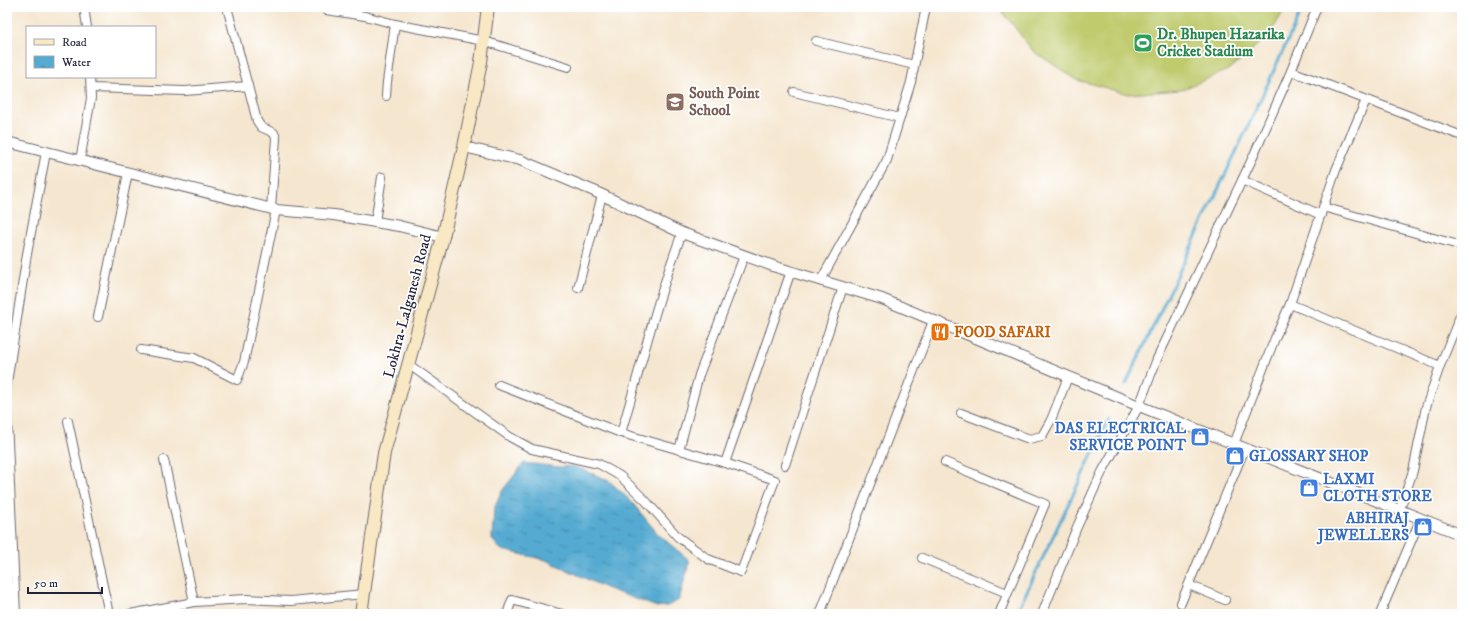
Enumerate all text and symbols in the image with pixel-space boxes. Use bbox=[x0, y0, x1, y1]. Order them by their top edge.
place label: Dr. Bhupen Hazarika Cricket Stadium bbox=[1157, 25, 1285, 61]
legend bbox=[26, 26, 156, 78]
sports icon: Dr. Bhupen Hazarika Cricket Stadium bbox=[1132, 32, 1154, 54]
text: Road bbox=[62, 35, 87, 50]
text: Water bbox=[61, 55, 91, 70]
place label: South Point School bbox=[689, 84, 760, 120]
school or university icon: South Point School bbox=[664, 91, 686, 113]
street label: Lokhra-Lalganesh Road bbox=[379, 232, 436, 380]
restaurant icon: FOOD SAFARI bbox=[929, 321, 951, 343]
place label: FOOD SAFARI bbox=[954, 323, 1051, 342]
place label: DAS ELECTRICAL SERVICE POINT bbox=[1055, 419, 1187, 455]
shop icon: DAS ELECTRICAL SERVICE POINT bbox=[1189, 426, 1211, 448]
shop icon: GLOSSARY SHOP bbox=[1224, 445, 1246, 467]
place label: GLOSSARY SHOP bbox=[1249, 447, 1368, 466]
place label: LAXMI CLOTH STORE bbox=[1323, 470, 1432, 506]
shop icon: LAXMI CLOTH STORE bbox=[1298, 477, 1320, 499]
place label: ABHIRAJ JEWELLERS bbox=[1316, 509, 1409, 545]
shop icon: ABHIRAJ JEWELLERS bbox=[1412, 516, 1434, 538]
scale bar bbox=[28, 569, 102, 595]
text: 50 m bbox=[34, 576, 58, 591]

